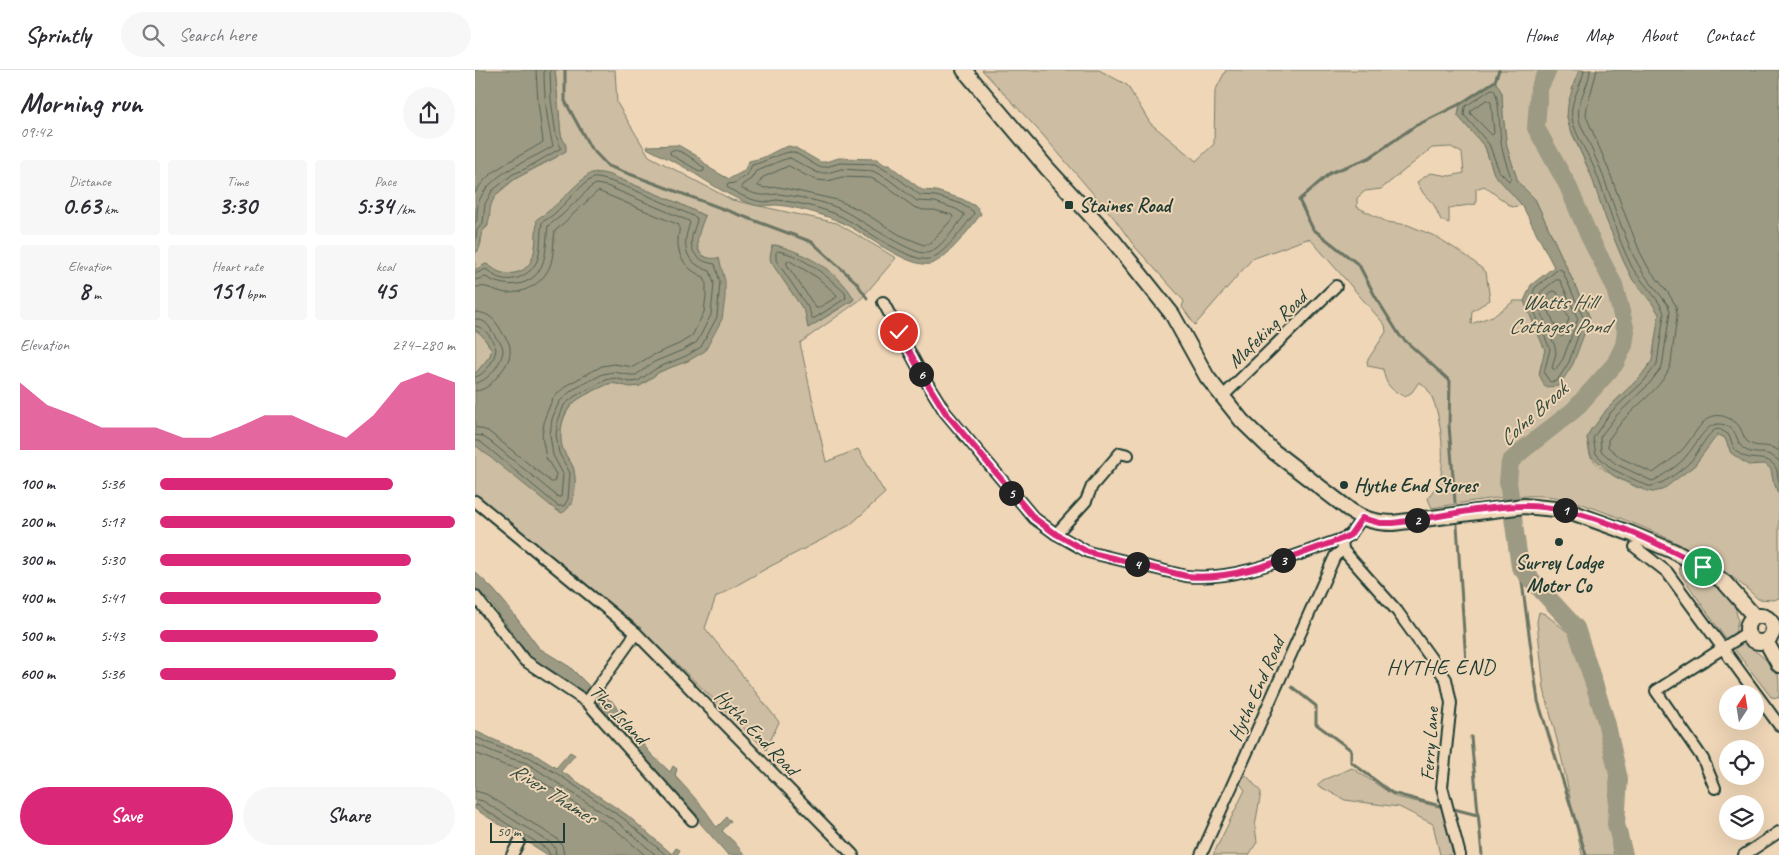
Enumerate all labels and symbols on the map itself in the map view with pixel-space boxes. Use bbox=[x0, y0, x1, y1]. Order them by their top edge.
place label: Staines Road bbox=[1079, 193, 1175, 218]
marker: Staines Road bbox=[1063, 199, 1075, 211]
street label: Mafeking Road bbox=[1222, 283, 1315, 373]
water label: Watts Hill Cottages Pond bbox=[1509, 289, 1616, 339]
pin bbox=[878, 311, 920, 353]
pin: 6 bbox=[909, 362, 933, 386]
water label: Colne Brook bbox=[1493, 374, 1575, 451]
place label: Hythe End Stores bbox=[1354, 473, 1479, 498]
marker: Hythe End Stores bbox=[1338, 479, 1350, 491]
pin: 5 bbox=[999, 480, 1023, 506]
pin: 1 bbox=[1553, 498, 1577, 522]
pin: 2 bbox=[1405, 508, 1429, 532]
marker: Surrey Lodge Motor Co bbox=[1553, 536, 1565, 548]
pin bbox=[1682, 546, 1724, 588]
pin: 3 bbox=[1271, 548, 1295, 572]
place label: Surrey Lodge Motor Co bbox=[1515, 550, 1605, 598]
pin: 4 bbox=[1125, 552, 1149, 576]
street label: Hythe End Road bbox=[1222, 631, 1292, 745]
district label: HYTHE END bbox=[1386, 653, 1497, 681]
street label: The Island bbox=[584, 679, 655, 752]
street label: Hythe End Road bbox=[709, 684, 806, 783]
north arrow bbox=[1719, 685, 1764, 730]
street label: Ferry Lane bbox=[1414, 705, 1445, 782]
water label: River Thames bbox=[506, 757, 604, 831]
scale bar bbox=[490, 820, 565, 843]

